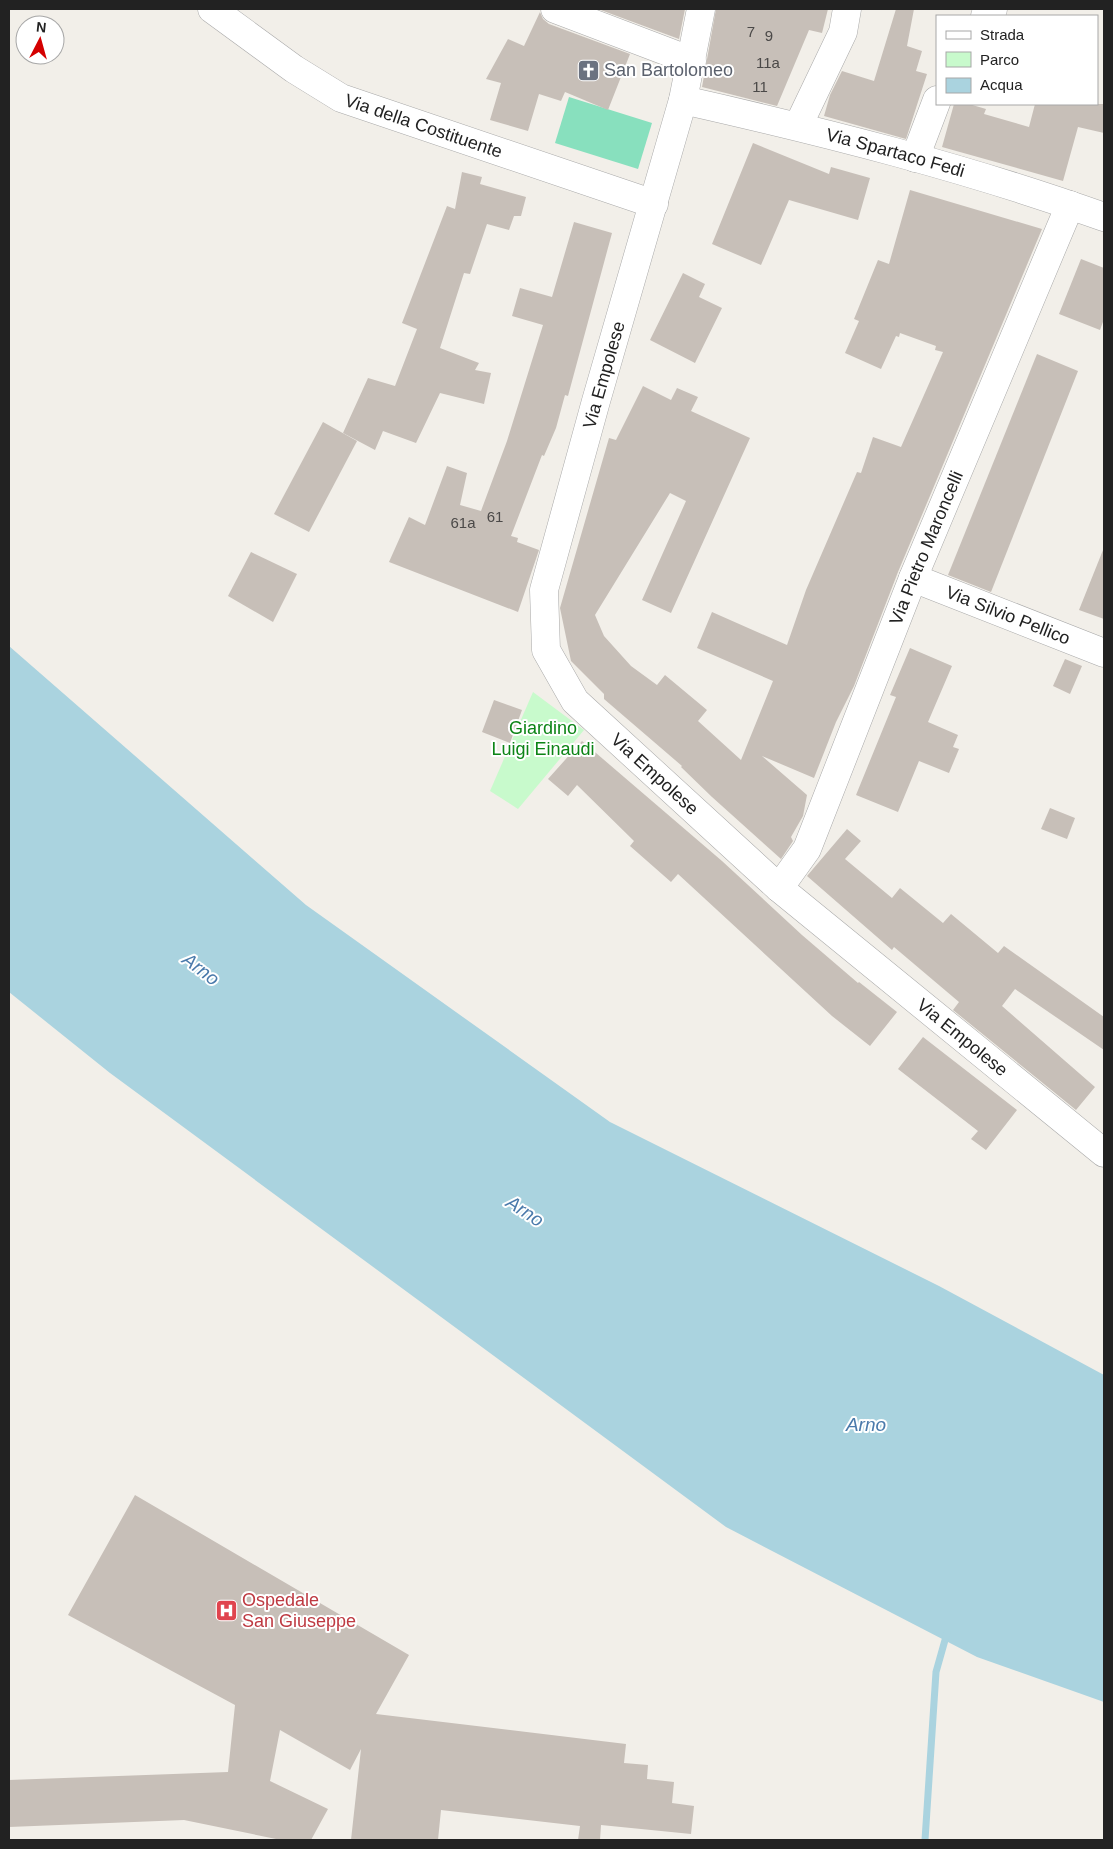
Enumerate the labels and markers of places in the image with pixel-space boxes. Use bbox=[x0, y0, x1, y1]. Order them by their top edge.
church icon: San Bartolomeo bbox=[576, 58, 600, 82]
place label: San Bartolomeo bbox=[604, 60, 733, 80]
place label: Ospedale San Giuseppe bbox=[242, 1590, 356, 1631]
hospital icon: Ospedale San Giuseppe bbox=[214, 1598, 238, 1622]

